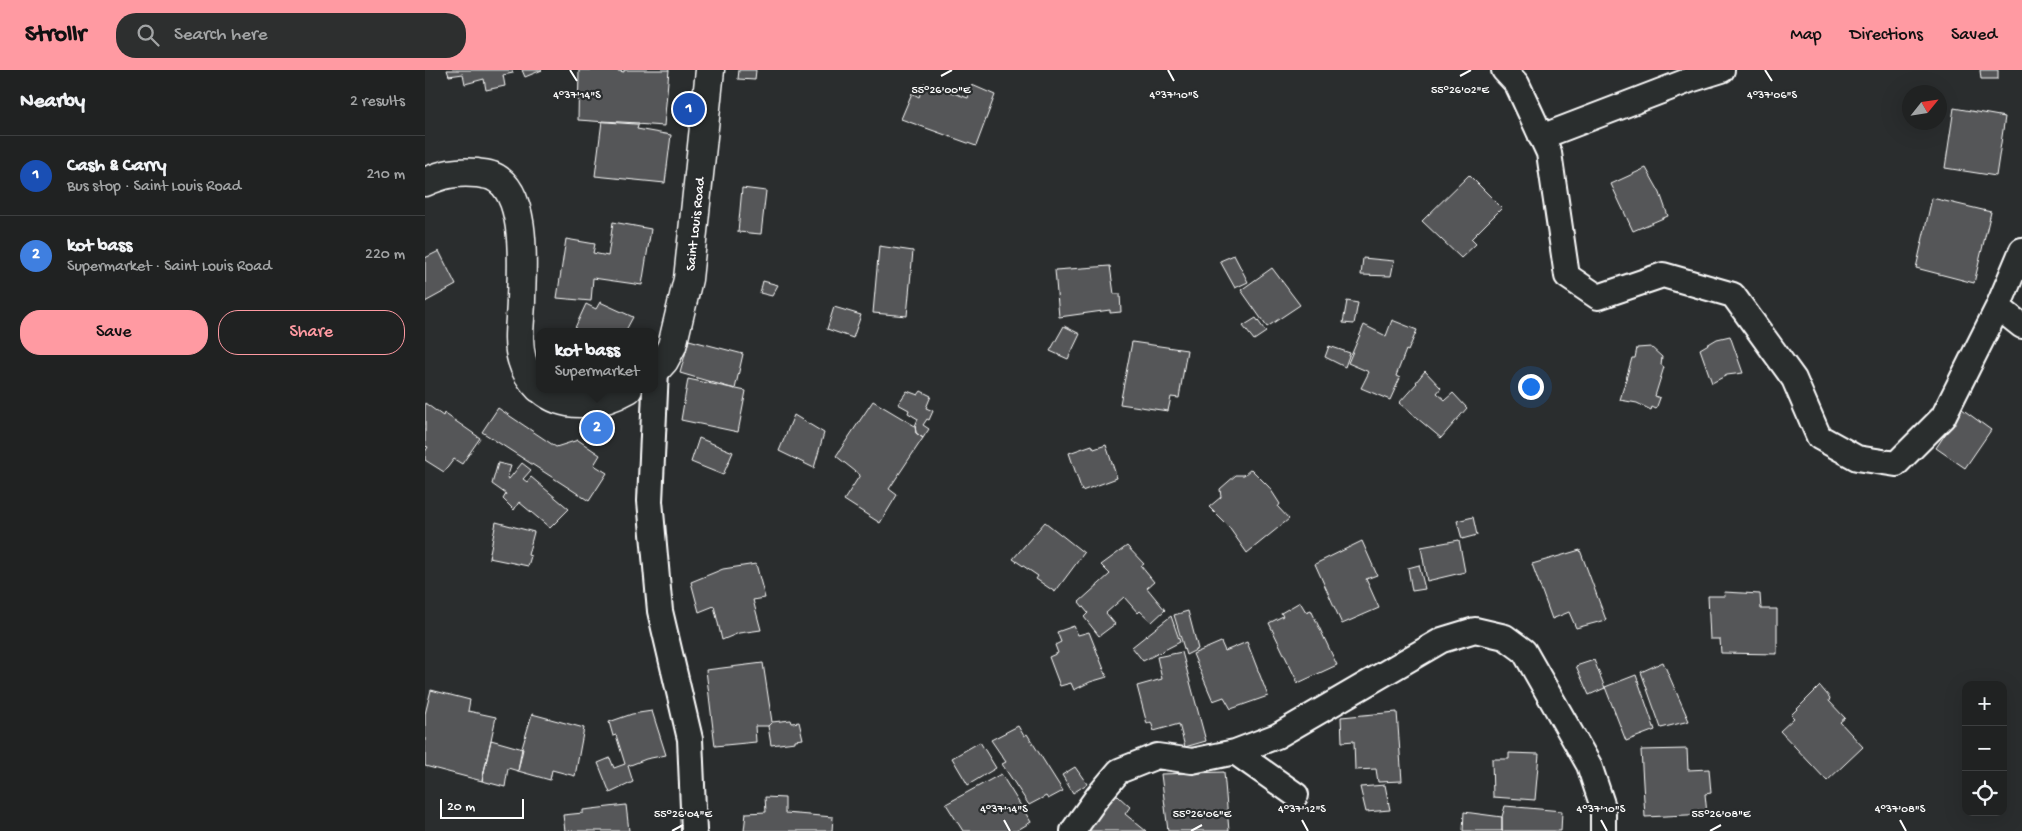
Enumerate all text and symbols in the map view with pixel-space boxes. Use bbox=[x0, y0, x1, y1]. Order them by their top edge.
search box bbox=[116, 13, 466, 58]
text: Strollr bbox=[25, 21, 86, 50]
icon: search bbox=[134, 21, 162, 49]
text: Search here bbox=[174, 24, 268, 47]
text: Map bbox=[1790, 25, 1822, 46]
text: Directions bbox=[1850, 25, 1923, 46]
text: Saved bbox=[1951, 25, 1997, 46]
text: 55°26'00"E bbox=[911, 84, 971, 98]
text: 55°26'02"E bbox=[1431, 84, 1490, 98]
north arrow bbox=[1902, 85, 1947, 130]
text: 4°37'14"S bbox=[553, 89, 601, 103]
text: 4°37'10"S bbox=[1150, 89, 1199, 103]
text: 4°37'06"S bbox=[1747, 89, 1797, 103]
text: Nearby bbox=[20, 90, 85, 115]
pin: 1 bbox=[673, 90, 705, 128]
text: 2 results bbox=[350, 93, 405, 112]
text: Cash & Carry bbox=[67, 155, 166, 178]
text: 1 bbox=[33, 166, 39, 185]
text: 210 m bbox=[366, 166, 405, 185]
street label: Saint Louis Road bbox=[683, 175, 710, 272]
text: Bus stop · Saint Louis Road bbox=[67, 178, 241, 197]
text: kot bass bbox=[67, 235, 132, 258]
text: 2 bbox=[32, 246, 40, 265]
text: 220 m bbox=[365, 246, 405, 265]
text: Supermarket · Saint Louis Road bbox=[67, 258, 272, 277]
button: Save bbox=[20, 310, 208, 355]
button: Share bbox=[218, 310, 405, 355]
popup bbox=[536, 328, 658, 393]
text: kot bass bbox=[555, 340, 620, 363]
text: Supermarket bbox=[555, 363, 639, 382]
your location bbox=[1518, 374, 1544, 400]
pin: 2 bbox=[581, 409, 613, 447]
map controls bbox=[1962, 681, 2007, 816]
button: + bbox=[1962, 681, 2007, 726]
button: − bbox=[1962, 726, 2007, 771]
button: locate bbox=[1962, 771, 2007, 816]
scale bar bbox=[440, 796, 524, 819]
text: 20 m bbox=[447, 799, 475, 816]
text: 4°37'14"S bbox=[980, 803, 1028, 817]
text: 4°37'12"S bbox=[1278, 803, 1326, 817]
text: 4°37'10"S bbox=[1577, 803, 1626, 817]
text: 4°37'08"S bbox=[1875, 803, 1926, 817]
text: 55°26'04"E bbox=[654, 808, 713, 822]
text: 55°26'06"E bbox=[1173, 808, 1232, 822]
text: 55°26'08"E bbox=[1692, 808, 1751, 822]

